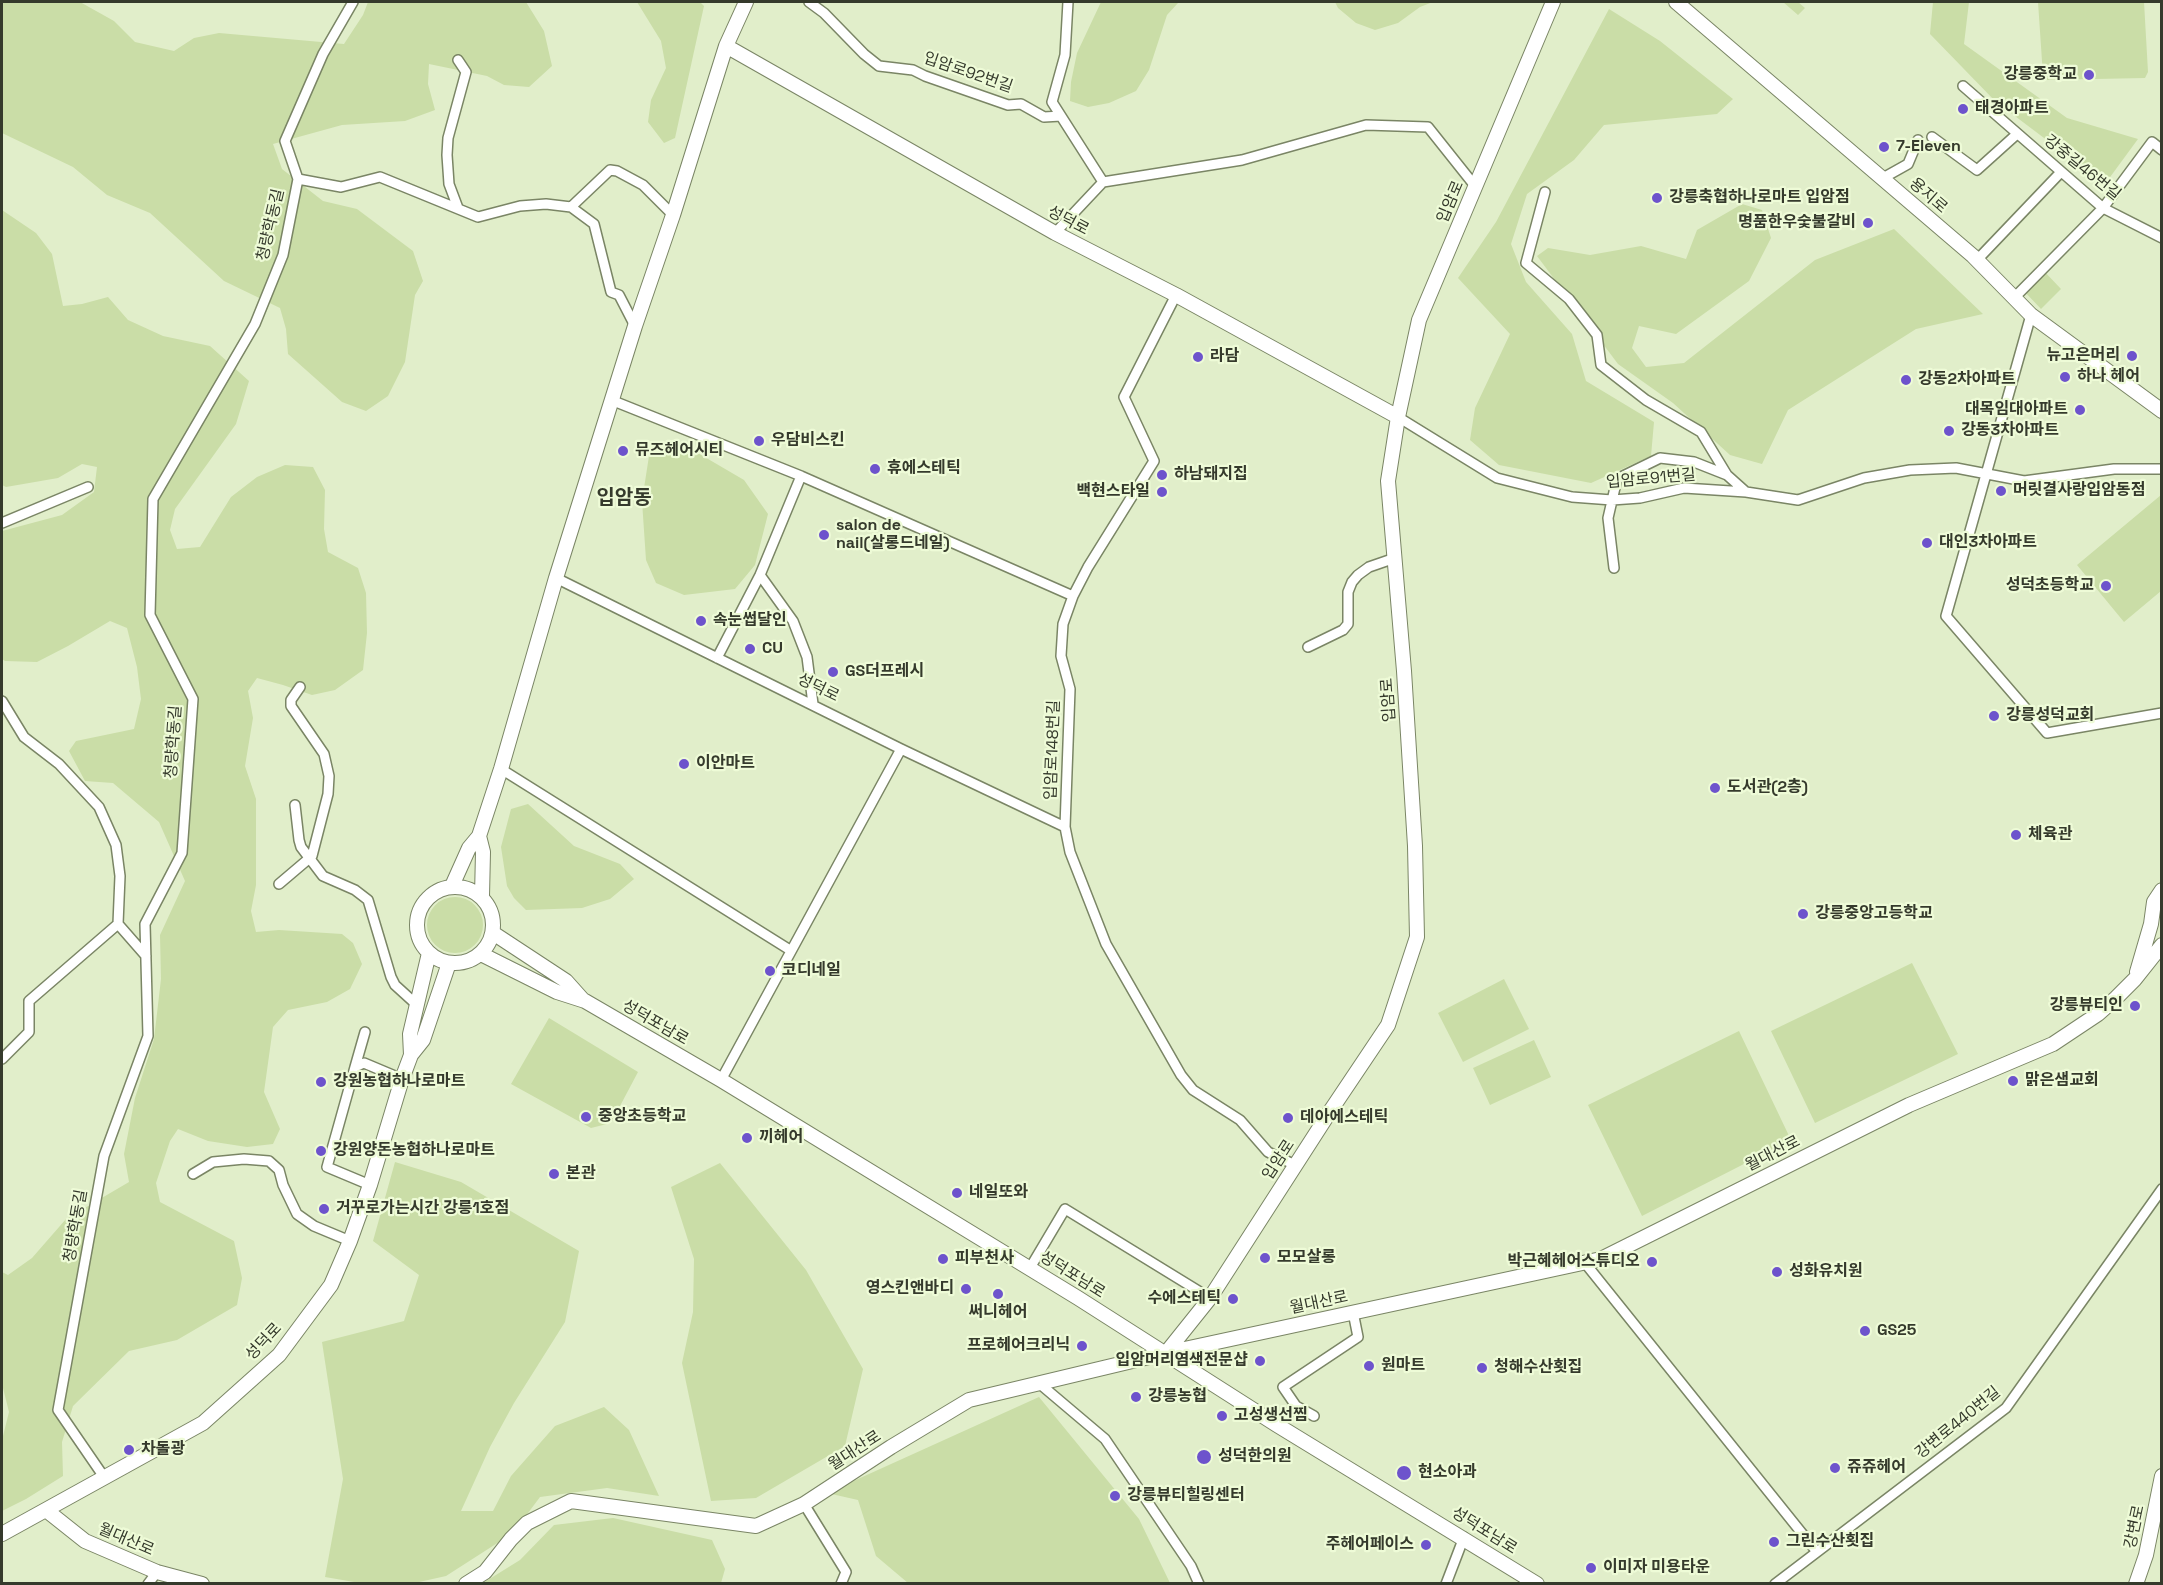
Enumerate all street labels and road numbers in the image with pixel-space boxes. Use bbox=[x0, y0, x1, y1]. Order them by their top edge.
street label: 입암로92번길 bbox=[921, 49, 1015, 97]
street label: 강중길46번길 bbox=[2040, 131, 2124, 205]
street label: 용지로 bbox=[1905, 174, 1951, 218]
street label: 입암로 bbox=[1434, 178, 1468, 226]
street label: 청량학동길 bbox=[253, 187, 289, 263]
street label: 성덕로 bbox=[1044, 202, 1092, 240]
street label: 입암로91번길 bbox=[1605, 466, 1697, 492]
street label: 성덕로 bbox=[794, 670, 842, 706]
street label: 입암로 bbox=[1378, 677, 1400, 723]
street label: 입암로148번길 bbox=[1042, 700, 1064, 800]
street label: 청량학동길 bbox=[162, 705, 186, 779]
street label: 성덕포남로 bbox=[618, 996, 692, 1050]
street label: 월대산로 bbox=[1742, 1132, 1804, 1176]
street label: 입암로 bbox=[1259, 1136, 1299, 1184]
street label: 청량학동길 bbox=[60, 1188, 92, 1264]
street label: 성덕포남로 bbox=[1036, 1247, 1108, 1303]
street label: 월대산로 bbox=[1288, 1287, 1350, 1319]
street label: 성덕로 bbox=[242, 1319, 286, 1365]
street label: 강변로440번길 bbox=[1912, 1383, 2004, 1463]
street label: 월대산로 bbox=[825, 1427, 885, 1475]
street label: 성덕포남로 bbox=[1448, 1503, 1520, 1559]
street label: 강변로 bbox=[2121, 1503, 2149, 1551]
street label: 월대산로 bbox=[95, 1520, 157, 1560]

